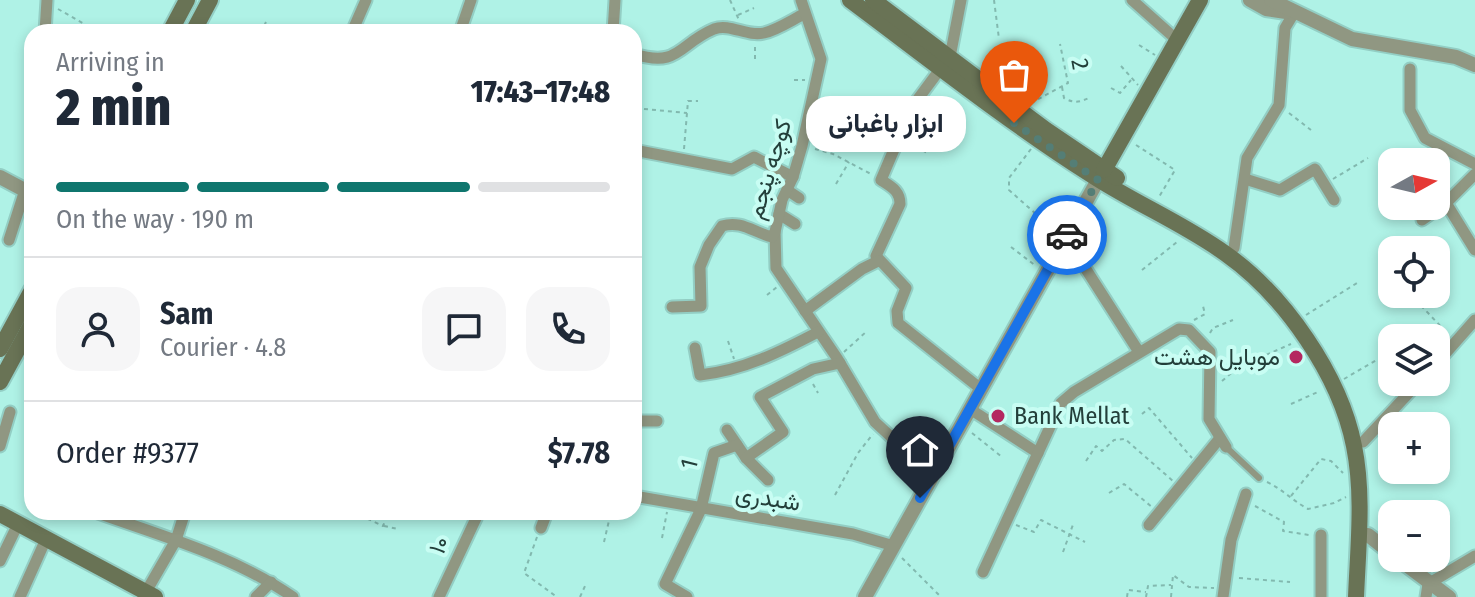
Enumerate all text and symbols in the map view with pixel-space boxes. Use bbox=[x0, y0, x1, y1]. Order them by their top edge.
pin bbox=[980, 41, 1048, 123]
text: Arriving in bbox=[56, 47, 165, 78]
icon: bag bbox=[992, 53, 1036, 97]
street label: 2 bbox=[1065, 56, 1095, 72]
text: 17:43–17:48 bbox=[471, 74, 610, 110]
text: 2 min bbox=[56, 76, 171, 139]
callout: ابزار باغبانی bbox=[806, 95, 966, 151]
text: ابزار باغبانی bbox=[828, 108, 944, 139]
street label: کوچه پنجم bbox=[741, 116, 799, 223]
north arrow bbox=[1378, 148, 1450, 220]
map controls bbox=[1378, 148, 1450, 572]
courier bbox=[1027, 195, 1107, 275]
text: On the way · 190 m bbox=[56, 204, 254, 235]
icon: car bbox=[1045, 213, 1089, 257]
button: locate bbox=[1378, 236, 1450, 308]
button: person bbox=[56, 287, 140, 371]
button: chat bbox=[422, 287, 506, 371]
button: phone bbox=[526, 287, 610, 371]
text: Sam bbox=[160, 296, 213, 332]
button: layers bbox=[1378, 324, 1450, 396]
text: Courier · 4.8 bbox=[160, 332, 286, 363]
place label: موبایل هشت bbox=[1154, 343, 1280, 372]
marker: موبایل هشت bbox=[1287, 348, 1305, 366]
place label: Bank Mellat bbox=[1014, 402, 1130, 430]
marker: Bank Mellat bbox=[989, 407, 1007, 425]
button: + bbox=[1378, 412, 1450, 484]
pin bbox=[886, 416, 954, 498]
icon: home bbox=[898, 428, 942, 472]
text: Order #9377 bbox=[56, 435, 199, 471]
text: $7.78 bbox=[548, 435, 610, 471]
street label: 1 bbox=[674, 456, 704, 472]
street label: شبدری bbox=[733, 479, 802, 518]
button: − bbox=[1378, 500, 1450, 572]
street label: ۱۰ bbox=[423, 531, 455, 559]

